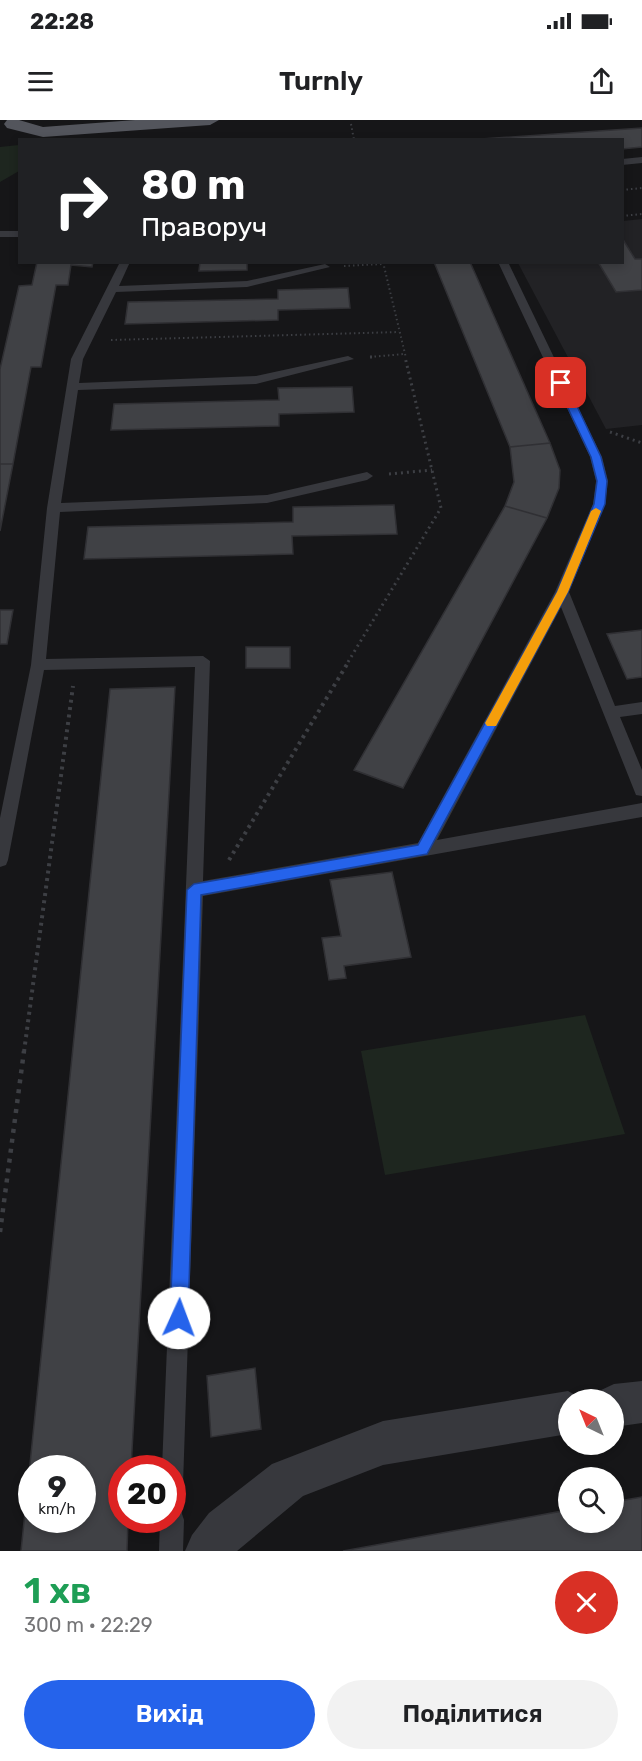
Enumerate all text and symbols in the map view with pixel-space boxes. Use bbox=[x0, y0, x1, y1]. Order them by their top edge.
text: 22:28 bbox=[30, 8, 94, 35]
icon: menu bbox=[24, 65, 57, 98]
text: Turnly bbox=[279, 65, 363, 97]
icon: share bbox=[585, 65, 618, 98]
text: 80 m bbox=[141, 160, 245, 210]
icon: right bbox=[42, 162, 120, 240]
text: Праворуч bbox=[141, 211, 267, 243]
pin bbox=[535, 357, 586, 408]
icon: arrive bbox=[544, 366, 577, 399]
position arrow bbox=[147, 1286, 211, 1350]
north arrow bbox=[558, 1389, 624, 1455]
map controls bbox=[558, 1389, 624, 1533]
speed limit sign: 20 bbox=[108, 1455, 186, 1533]
button: search bbox=[558, 1467, 624, 1533]
text: 9 bbox=[47, 1469, 67, 1505]
text: km/h bbox=[38, 1500, 76, 1518]
text: 1 хв bbox=[24, 1569, 91, 1612]
button: close bbox=[555, 1571, 618, 1634]
text: 300 m · 22:29 bbox=[24, 1613, 153, 1637]
button: Вихід bbox=[24, 1680, 315, 1749]
button: Поділитися bbox=[327, 1680, 618, 1749]

